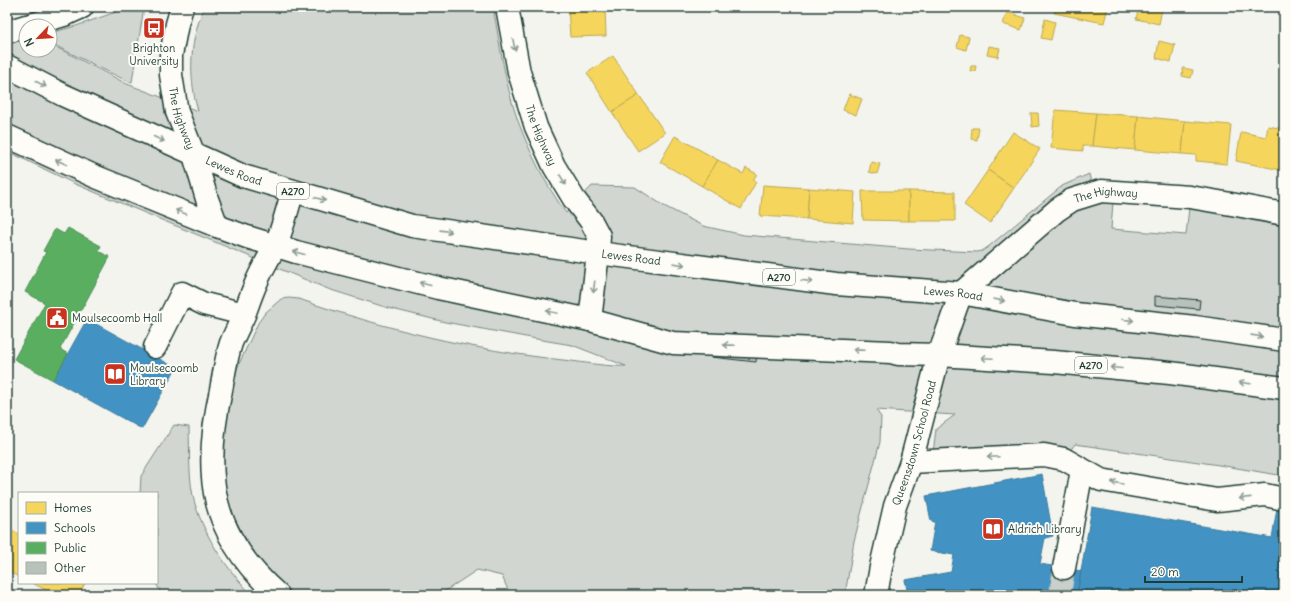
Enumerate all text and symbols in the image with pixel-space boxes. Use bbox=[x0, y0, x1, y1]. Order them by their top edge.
bus stop icon: Brighton University bbox=[141, 15, 167, 41]
north arrow bbox=[18, 18, 58, 58]
text: N bbox=[21, 36, 37, 49]
one-way arrow bbox=[510, 38, 518, 51]
place label: Brighton University bbox=[129, 41, 179, 68]
one-way arrow bbox=[35, 81, 47, 88]
street label: The Highway bbox=[166, 86, 198, 151]
street label: The Highway bbox=[523, 103, 560, 168]
one-way arrow bbox=[153, 136, 165, 143]
street label: Lewes Road bbox=[203, 153, 264, 188]
one-way arrow bbox=[56, 157, 68, 165]
one-way arrow bbox=[559, 174, 567, 186]
road number: A270 bbox=[277, 183, 309, 199]
street label: The Highway bbox=[1072, 184, 1138, 206]
one-way arrow bbox=[313, 196, 326, 203]
one-way arrow bbox=[176, 207, 188, 215]
one-way arrow bbox=[439, 227, 452, 235]
street label: Lewes Road bbox=[601, 247, 662, 268]
one-way arrow bbox=[293, 249, 306, 256]
one-way arrow bbox=[672, 260, 685, 268]
road number: A270 bbox=[763, 269, 795, 285]
one-way arrow bbox=[801, 277, 814, 285]
one-way arrow bbox=[419, 280, 432, 288]
one-way arrow bbox=[590, 280, 598, 293]
street label: Lewes Road bbox=[923, 283, 984, 304]
one-way arrow bbox=[993, 296, 1006, 304]
public building icon: Moulsecoomb Hall bbox=[44, 305, 70, 331]
one-way arrow bbox=[546, 308, 559, 316]
place label: Moulsecoomb Hall bbox=[72, 311, 162, 325]
one-way arrow bbox=[1121, 316, 1134, 323]
one-way arrow bbox=[1250, 332, 1263, 340]
one-way arrow bbox=[723, 341, 736, 349]
one-way arrow bbox=[853, 347, 866, 354]
one-way arrow bbox=[981, 354, 994, 362]
road number: A270 bbox=[1075, 357, 1107, 373]
library icon: Moulsecoomb Library bbox=[102, 361, 128, 387]
place label: Moulsecoomb Library bbox=[130, 361, 198, 388]
one-way arrow bbox=[1110, 364, 1123, 371]
street label: Queensdown School Road bbox=[889, 378, 939, 507]
one-way arrow bbox=[1239, 379, 1252, 387]
one-way arrow bbox=[987, 454, 1000, 461]
one-way arrow bbox=[1111, 479, 1124, 487]
legend bbox=[18, 492, 158, 584]
one-way arrow bbox=[1239, 494, 1252, 501]
text: Homes bbox=[54, 500, 92, 515]
library icon: Aldrich Library bbox=[980, 516, 1006, 542]
text: Schools bbox=[54, 520, 95, 535]
place label: Aldrich Library bbox=[1008, 522, 1081, 536]
text: Public bbox=[54, 540, 86, 555]
scale bar bbox=[1145, 558, 1242, 584]
text: Other bbox=[54, 560, 86, 575]
text: 20 m bbox=[1151, 564, 1179, 579]

